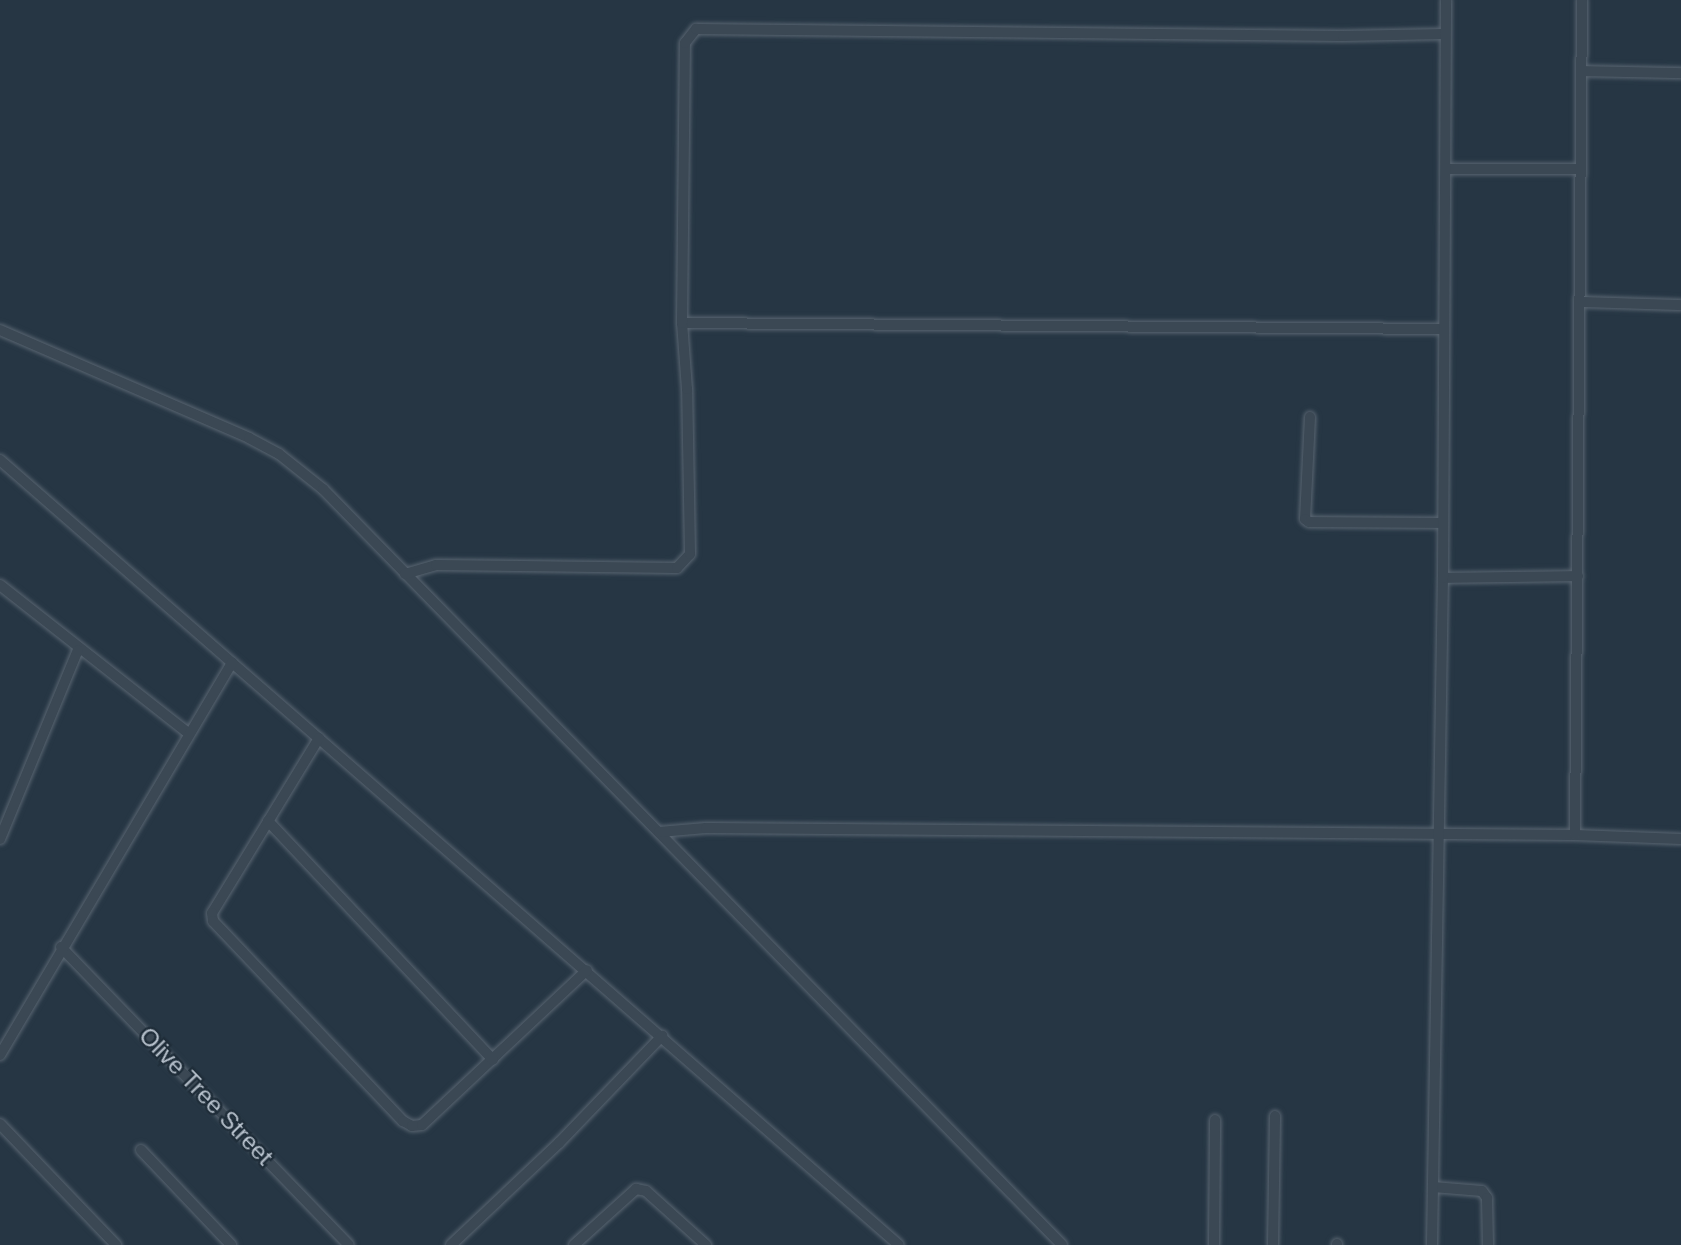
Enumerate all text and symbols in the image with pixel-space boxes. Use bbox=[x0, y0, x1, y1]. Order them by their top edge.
street label: Olive Tree Street bbox=[133, 1021, 279, 1171]

